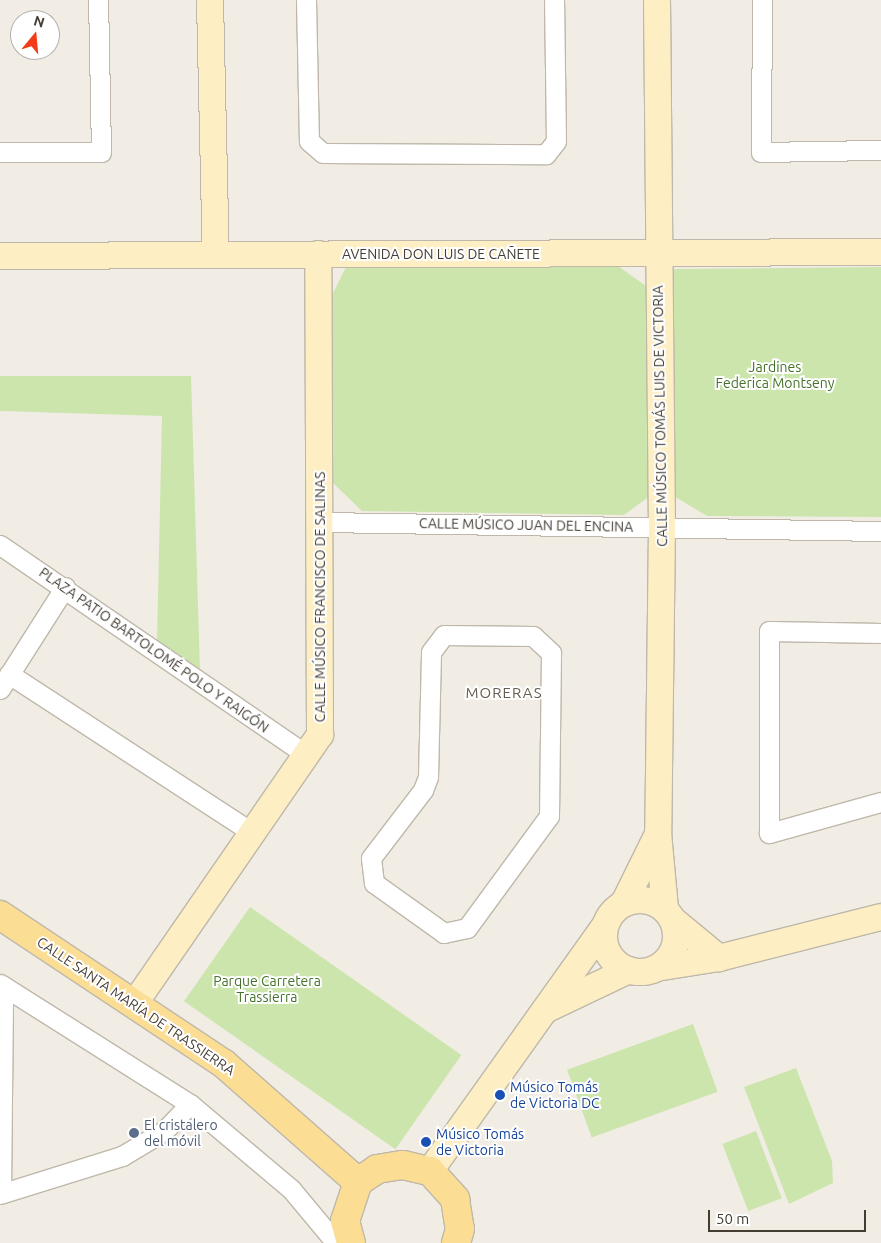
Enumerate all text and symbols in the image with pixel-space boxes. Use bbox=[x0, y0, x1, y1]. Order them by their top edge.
north arrow bbox=[10, 10, 60, 60]
text: N bbox=[32, 12, 46, 31]
street label: AVENIDA DON LUIS DE CAÑETE bbox=[342, 246, 540, 262]
street label: CALLE MÚSICO TOMÁS LUIS DE VICTORIA bbox=[649, 285, 671, 547]
park label: Jardines Federica Montseny bbox=[716, 359, 834, 392]
street label: CALLE MÚSICO FRANCISCO DE SALINAS bbox=[312, 472, 328, 722]
street label: CALLE MÚSICO JUAN DEL ENCINA bbox=[419, 515, 633, 535]
street label: PLAZA PATIO BARTOLOMÉ POLO Y RAIGÓN bbox=[36, 564, 272, 736]
district label: MORERAS bbox=[465, 684, 543, 702]
street label: CALLE SANTA MARÍA DE TRASSIERRA bbox=[34, 933, 238, 1079]
park label: Parque Carretera Trassierra bbox=[213, 973, 321, 1006]
place label: Músico Tomás de Victoria DC bbox=[510, 1079, 600, 1112]
marker: Músico Tomás de Victoria DC bbox=[494, 1089, 506, 1101]
place label: El cristalero del móvil bbox=[144, 1117, 218, 1150]
place label: Músico Tomás de Victoria bbox=[436, 1126, 524, 1158]
marker: El cristalero del móvil bbox=[128, 1127, 140, 1139]
marker: Músico Tomás de Victoria bbox=[420, 1136, 432, 1148]
scale bar bbox=[711, 1200, 868, 1232]
text: 50 m bbox=[716, 1210, 749, 1227]

